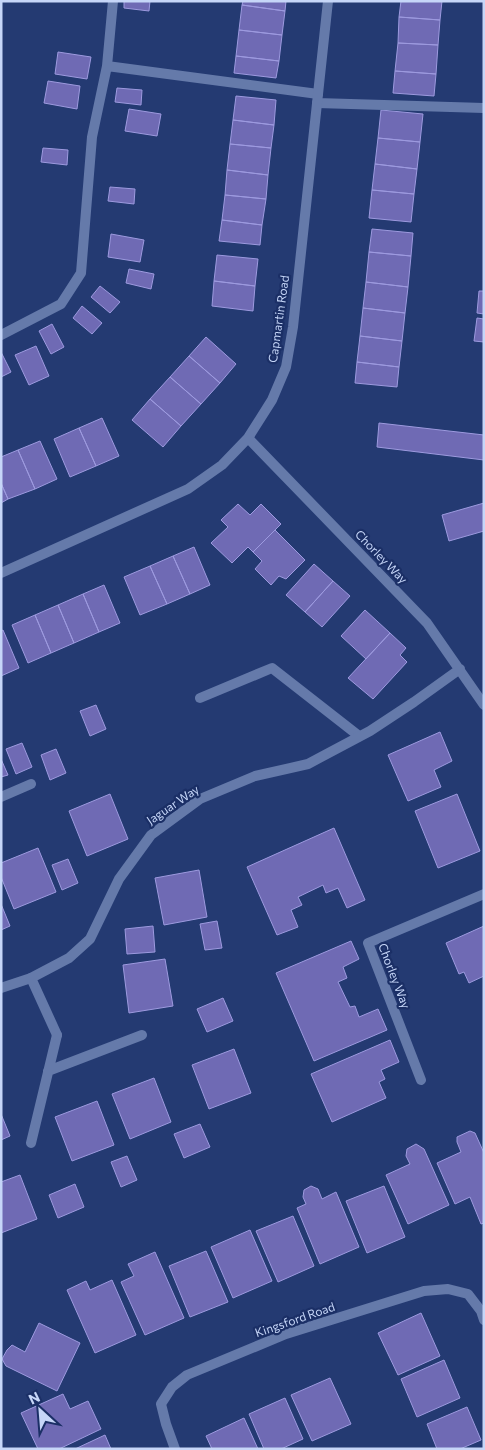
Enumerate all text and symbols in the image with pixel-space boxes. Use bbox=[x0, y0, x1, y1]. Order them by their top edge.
street label: Capmartin Road bbox=[265, 274, 291, 364]
street label: Chorley Way bbox=[353, 527, 411, 586]
street label: Jaguar Way bbox=[144, 782, 202, 828]
street label: Chorley Way bbox=[376, 941, 414, 1010]
street label: Kingsford Road bbox=[253, 1299, 336, 1339]
north arrow bbox=[15, 1385, 65, 1435]
text: N bbox=[26, 1388, 43, 1408]

